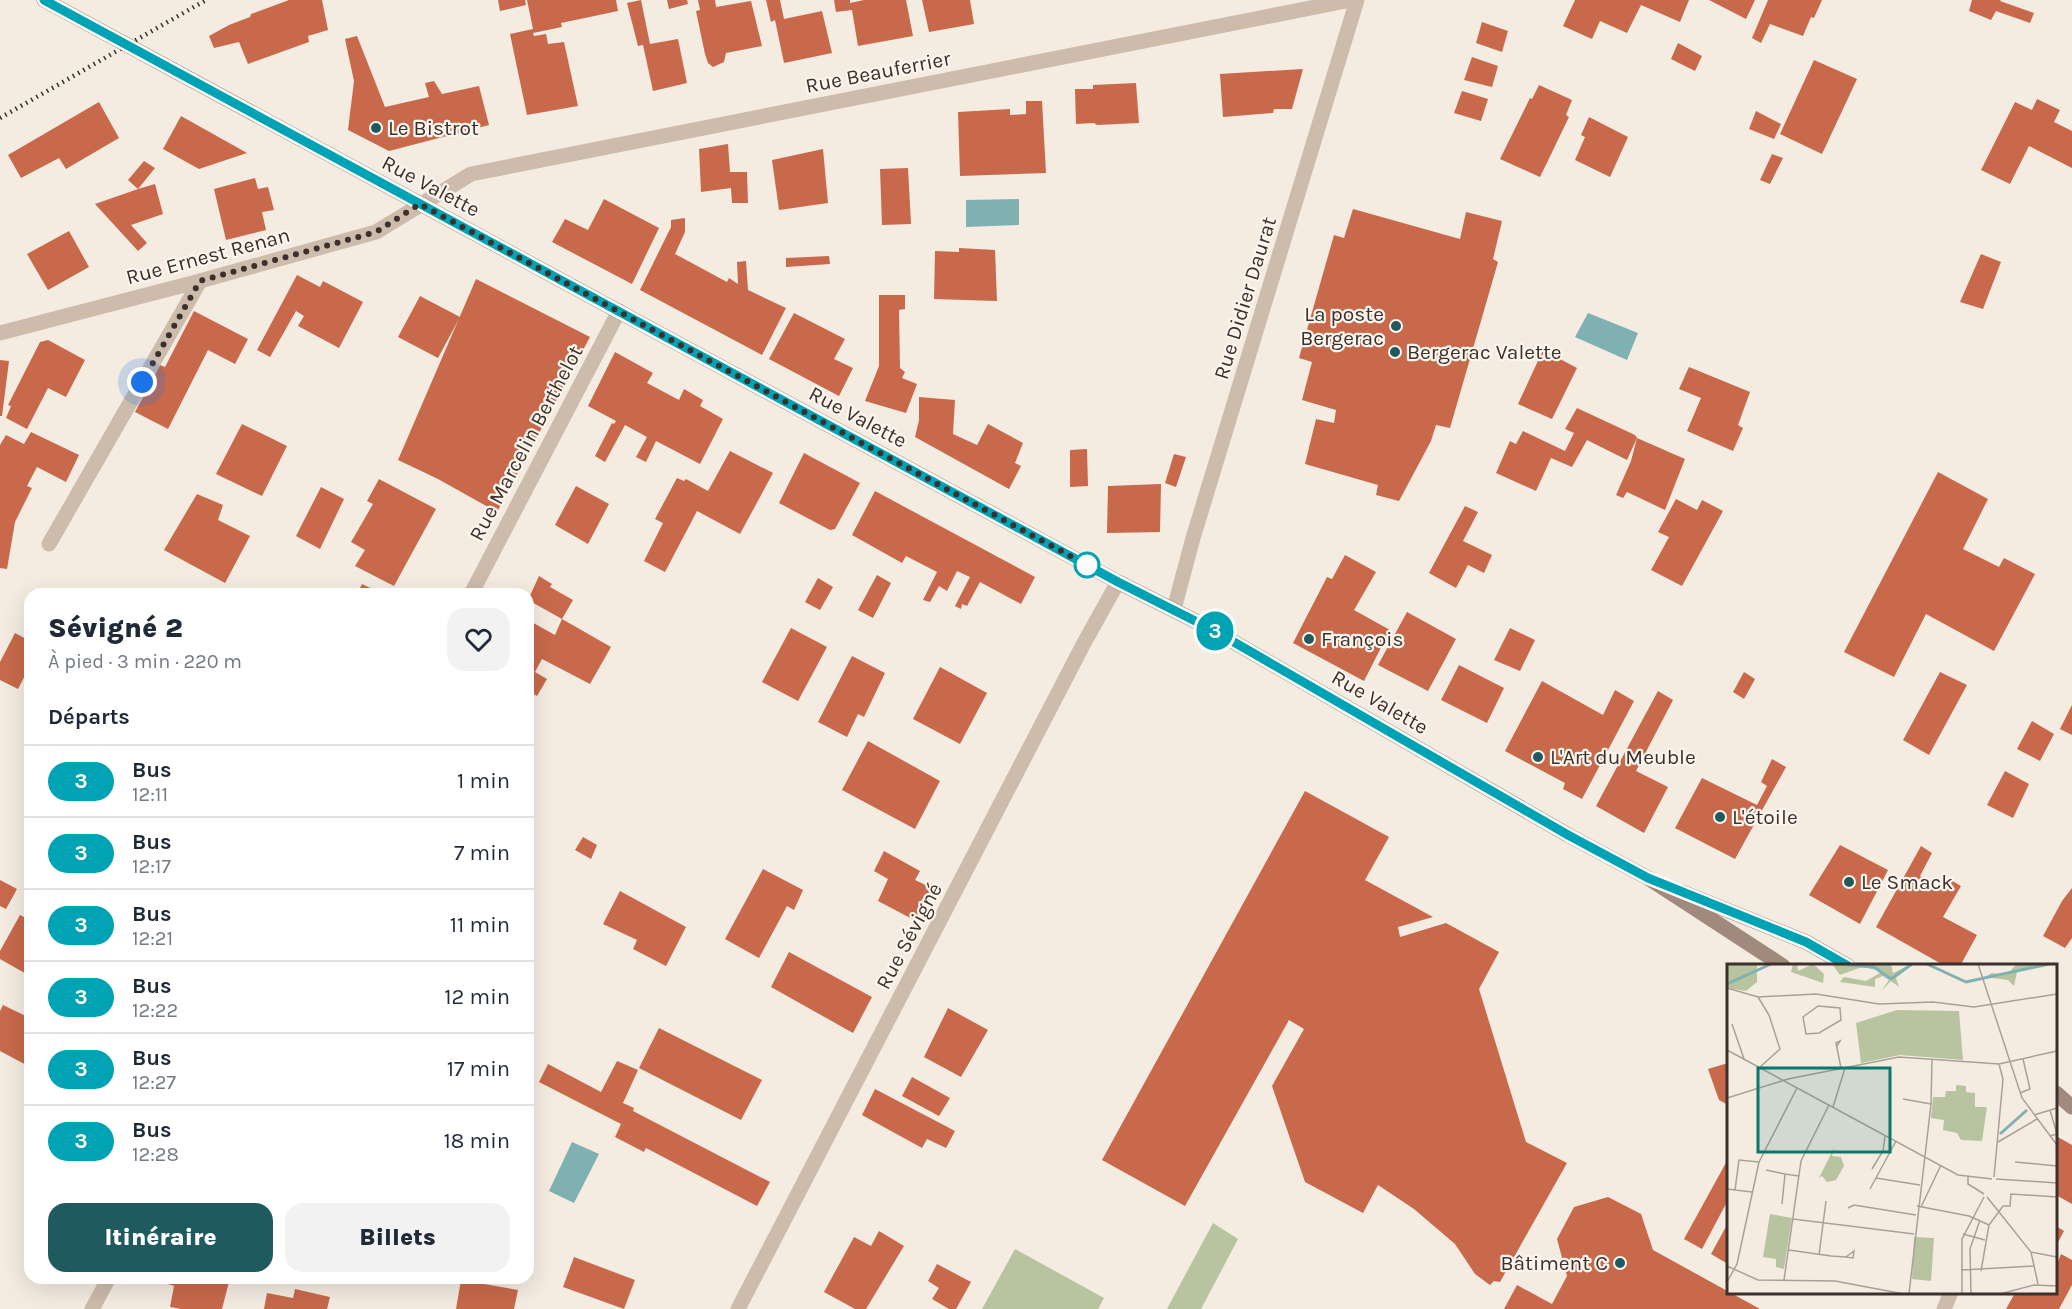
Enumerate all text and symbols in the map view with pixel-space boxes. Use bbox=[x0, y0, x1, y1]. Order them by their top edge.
street label: Rue Beauferrier bbox=[803, 46, 953, 98]
place label: Le Bistrot bbox=[388, 116, 479, 140]
marker: Le Bistrot bbox=[369, 121, 383, 135]
street label: Rue Valette bbox=[378, 150, 484, 222]
street label: Rue Didier Daurat bbox=[1209, 214, 1281, 382]
street label: Rue Ernest Renan bbox=[123, 223, 293, 289]
place label: La poste Bergerac bbox=[1300, 302, 1384, 350]
marker: La poste Bergerac bbox=[1389, 319, 1403, 333]
place label: Bergerac Valette bbox=[1407, 340, 1562, 364]
street label: Rue Marcelin Berthelot bbox=[464, 341, 588, 545]
marker: Bergerac Valette bbox=[1388, 345, 1402, 359]
your location bbox=[127, 367, 157, 397]
street label: Rue Valette bbox=[805, 381, 911, 453]
unlabelled marker bbox=[1074, 552, 1100, 578]
button: heart bbox=[447, 608, 510, 671]
text: Sévigné 2 bbox=[48, 611, 183, 644]
line badge: 3 bbox=[1196, 612, 1234, 650]
text: 3 bbox=[1208, 619, 1222, 643]
place label: François bbox=[1321, 627, 1403, 651]
marker: François bbox=[1302, 632, 1316, 646]
text: À pied · 3 min · 220 m bbox=[48, 650, 242, 673]
street label: Rue Valette bbox=[1328, 665, 1432, 739]
text: Départs bbox=[48, 704, 130, 730]
place label: L'Art du Meuble bbox=[1550, 745, 1696, 769]
marker: L'Art du Meuble bbox=[1531, 750, 1545, 764]
text: Bus bbox=[132, 757, 172, 783]
text: 1 min bbox=[457, 768, 510, 794]
text: 3 bbox=[74, 769, 88, 793]
text: 12:11 bbox=[132, 783, 168, 806]
place label: L'étoile bbox=[1732, 805, 1798, 829]
marker: L'étoile bbox=[1713, 810, 1727, 824]
text: Bus bbox=[132, 829, 172, 855]
text: 7 min bbox=[454, 840, 510, 866]
text: 3 bbox=[74, 841, 88, 865]
text: 12:17 bbox=[132, 855, 171, 878]
place label: Le Smack bbox=[1861, 870, 1953, 894]
marker: Le Smack bbox=[1842, 875, 1856, 889]
street label: Rue Sévigné bbox=[871, 879, 947, 993]
text: Bus bbox=[132, 901, 172, 927]
text: 11 min bbox=[450, 912, 510, 938]
text: 3 bbox=[74, 913, 88, 937]
text: 12:21 bbox=[132, 927, 173, 950]
inset map bbox=[1727, 964, 2057, 1294]
text: Bus bbox=[132, 973, 172, 999]
text: 12 min bbox=[444, 984, 510, 1010]
text: 3 bbox=[74, 985, 88, 1009]
text: 12:22 bbox=[132, 999, 178, 1022]
text: Bus bbox=[132, 1045, 172, 1071]
text: 17 min bbox=[447, 1056, 510, 1082]
text: 3 bbox=[74, 1057, 88, 1081]
text: 12:27 bbox=[132, 1071, 176, 1094]
text: Bus bbox=[132, 1117, 172, 1143]
text: 18 min bbox=[444, 1128, 510, 1154]
text: 3 bbox=[74, 1129, 88, 1153]
text: 12:28 bbox=[132, 1143, 179, 1166]
button: Itinéraire bbox=[48, 1203, 273, 1272]
button: Billets bbox=[285, 1203, 510, 1272]
place label: Bâtiment C bbox=[1500, 1251, 1608, 1275]
marker: Bâtiment C bbox=[1613, 1256, 1627, 1270]

